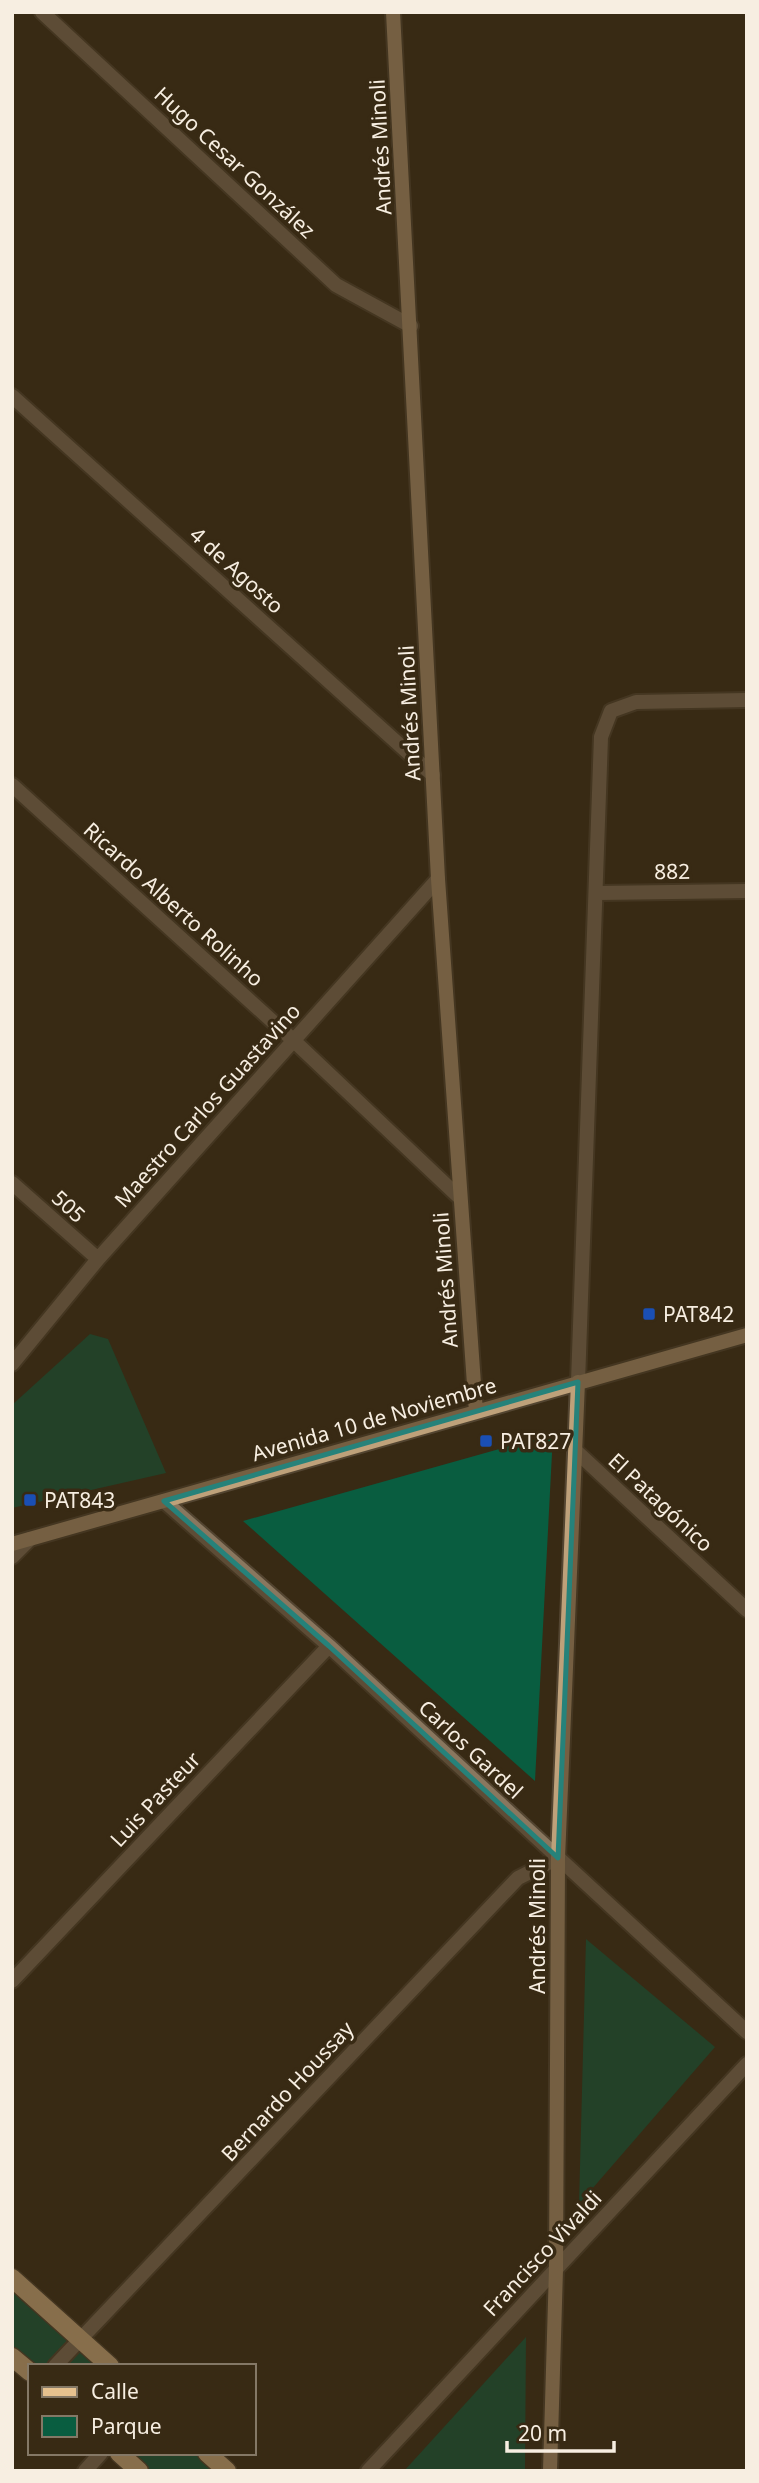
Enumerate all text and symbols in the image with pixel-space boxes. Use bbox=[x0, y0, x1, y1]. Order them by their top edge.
street label: Andrés Minoli bbox=[362, 78, 398, 216]
street label: Hugo Cesar González bbox=[149, 80, 322, 244]
street label: 4 de Agosto bbox=[184, 520, 290, 620]
street label: Andrés Minoli bbox=[391, 644, 427, 782]
street label: Ricardo Alberto Rolinho bbox=[78, 816, 270, 992]
street label: 882 bbox=[654, 857, 690, 885]
street label: Maestro Carlos Guastavino bbox=[108, 997, 306, 1213]
street label: 505 bbox=[46, 1184, 92, 1228]
street label: Andrés Minoli bbox=[426, 1211, 464, 1349]
place label: PAT842 bbox=[663, 1300, 734, 1328]
marker: PAT842 bbox=[641, 1306, 657, 1322]
street label: Avenida 10 de Noviembre bbox=[249, 1371, 499, 1467]
place label: PAT827 bbox=[500, 1427, 571, 1455]
marker: PAT827 bbox=[478, 1433, 494, 1449]
street label: El Patagónico bbox=[603, 1446, 719, 1558]
place label: PAT843 bbox=[44, 1486, 115, 1514]
marker: PAT843 bbox=[22, 1492, 38, 1508]
street label: Carlos Gardel bbox=[413, 1693, 529, 1805]
street label: Luis Pasteur bbox=[104, 1745, 207, 1853]
street label: Andrés Minoli bbox=[523, 1858, 551, 1994]
street label: Bernardo Houssay bbox=[215, 2015, 360, 2167]
street label: Francisco Vivaldi bbox=[477, 2184, 607, 2322]
legend bbox=[28, 2364, 256, 2455]
text: Calle bbox=[91, 2377, 139, 2405]
scale bar bbox=[507, 2410, 614, 2454]
text: Parque bbox=[91, 2412, 161, 2440]
text: 20 m bbox=[518, 2419, 567, 2447]

